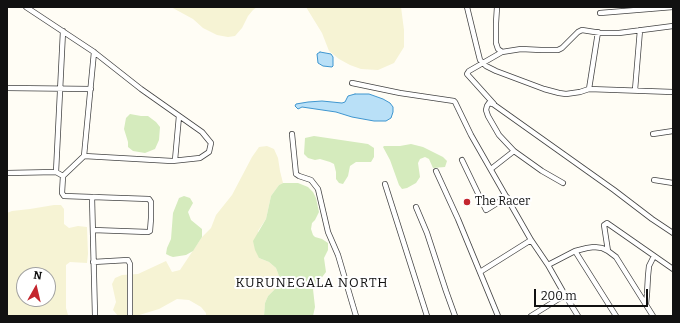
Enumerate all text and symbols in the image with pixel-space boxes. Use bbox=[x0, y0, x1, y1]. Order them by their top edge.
place label: The Racer bbox=[475, 195, 530, 209]
marker: The Racer bbox=[462, 197, 472, 207]
north arrow bbox=[16, 267, 56, 307]
text: N bbox=[32, 269, 43, 283]
district label: KURUNEGALA NORTH bbox=[235, 275, 389, 291]
scale bar bbox=[536, 281, 650, 307]
text: 200 m bbox=[541, 289, 577, 303]

